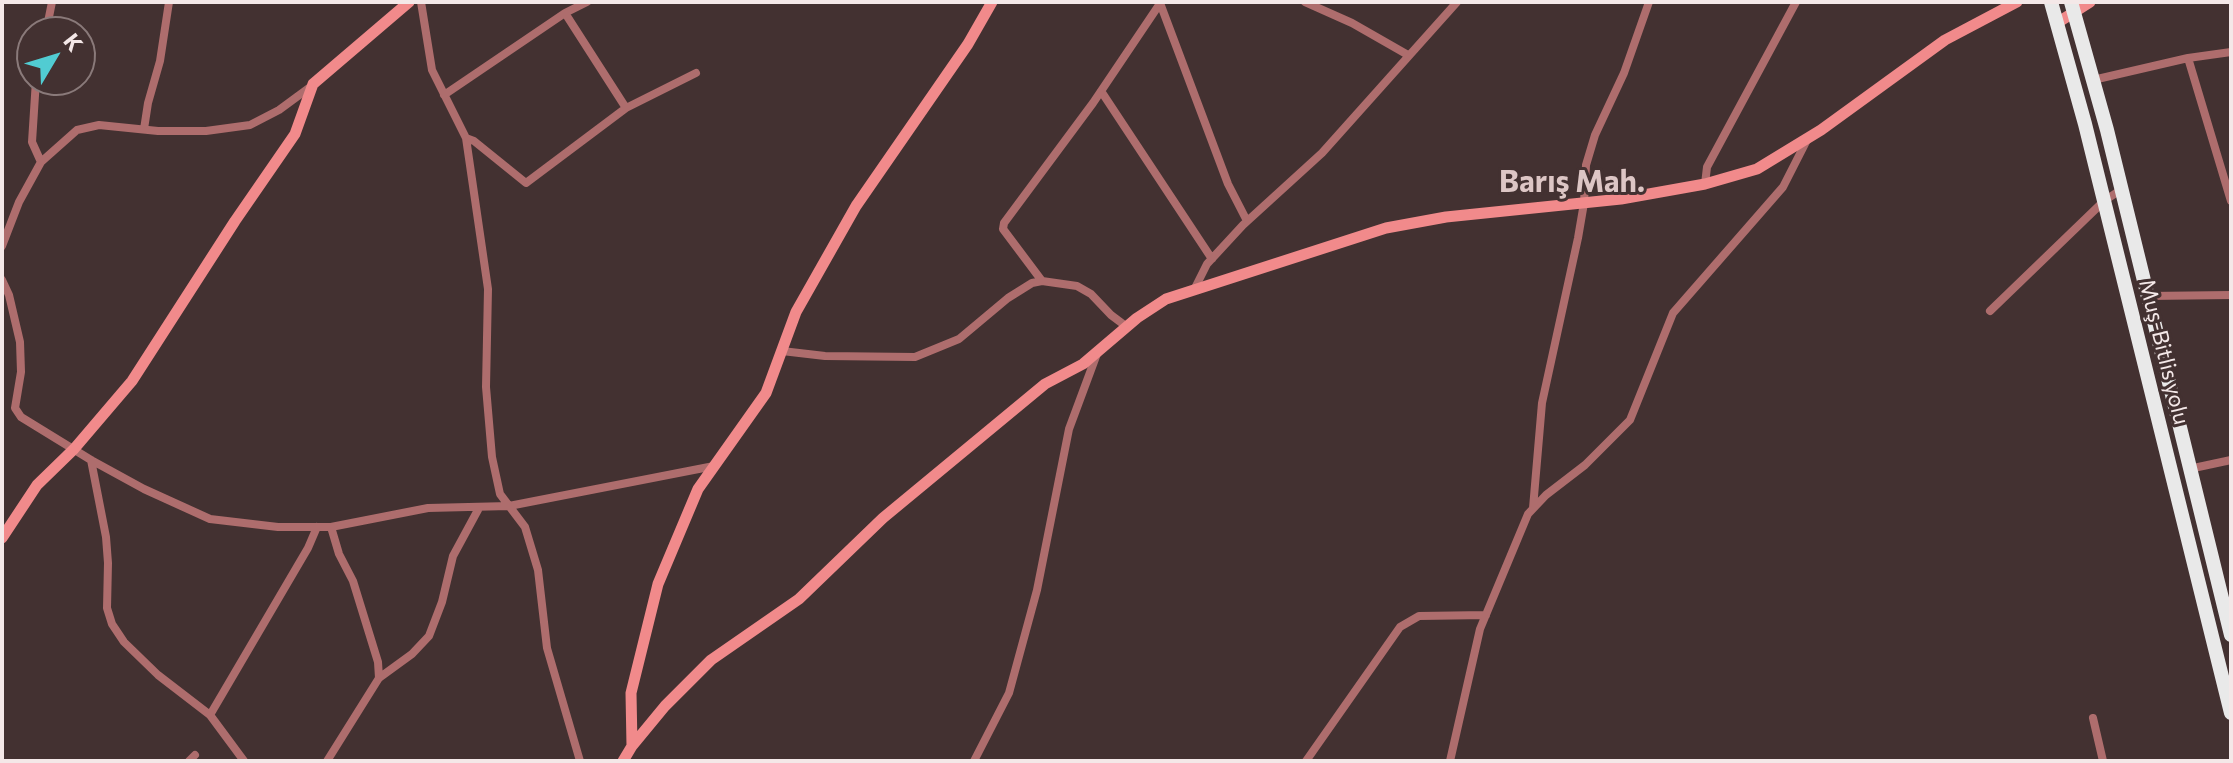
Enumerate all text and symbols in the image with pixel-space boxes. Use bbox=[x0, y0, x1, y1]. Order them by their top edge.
north arrow bbox=[16, 16, 96, 96]
text: K bbox=[58, 28, 89, 57]
district label: Barış Mah. bbox=[1499, 164, 1645, 200]
street label: Muş-Bitlis yolu bbox=[2133, 277, 2195, 427]

